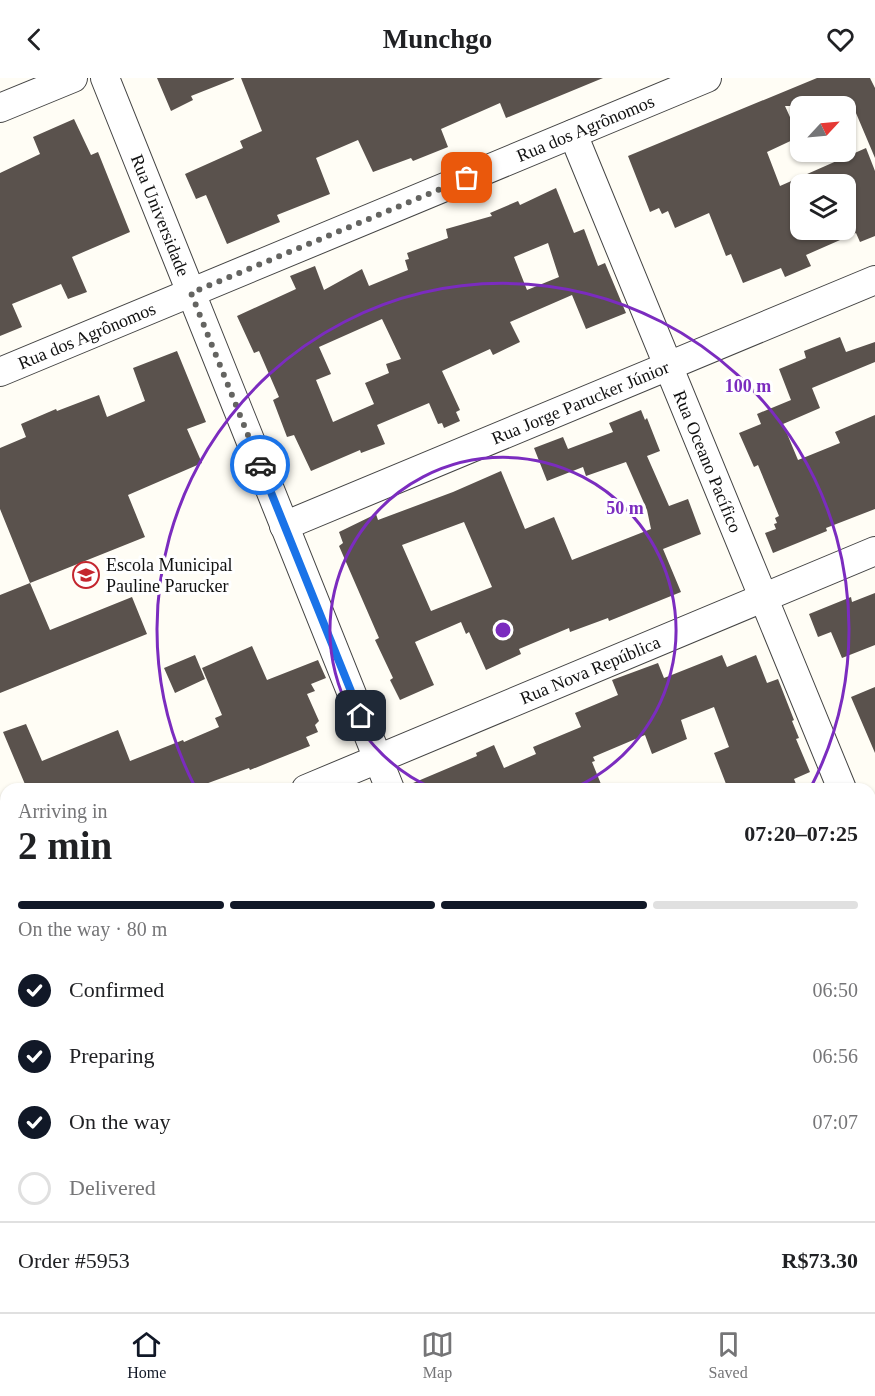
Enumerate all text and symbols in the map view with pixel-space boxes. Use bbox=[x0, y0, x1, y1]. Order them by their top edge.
icon: back bbox=[18, 23, 51, 56]
icon: heart bbox=[824, 23, 857, 56]
text: Munchgo bbox=[383, 24, 492, 54]
street label: Rua dos Agrônomos bbox=[514, 91, 657, 166]
north arrow bbox=[790, 96, 856, 162]
map controls bbox=[790, 96, 856, 240]
street label: Rua Universidade bbox=[127, 152, 193, 279]
pin bbox=[441, 152, 492, 203]
icon: bag bbox=[450, 161, 483, 194]
button: layers bbox=[790, 174, 856, 240]
street label: Rua dos Agrônomos bbox=[15, 298, 159, 373]
street label: Rua Jorge Parucker Júnior bbox=[489, 357, 672, 448]
text: 100 m bbox=[725, 376, 771, 396]
street label: Rua Oceano Pacífico bbox=[669, 387, 746, 536]
courier bbox=[230, 435, 290, 495]
icon: car bbox=[244, 449, 277, 482]
text: 50 m bbox=[606, 498, 644, 518]
place label: Escola Municipal Pauline Parucker bbox=[106, 555, 232, 596]
school or university icon: Escola Municipal Pauline Parucker bbox=[71, 560, 101, 590]
centre of rings bbox=[493, 620, 513, 640]
street label: Rua Nova República bbox=[517, 632, 663, 708]
pin bbox=[335, 690, 386, 741]
icon: home bbox=[344, 699, 377, 732]
text: Arriving in bbox=[18, 800, 107, 822]
text: 07:20–07:25 bbox=[744, 821, 858, 846]
text: 2 min bbox=[18, 824, 112, 867]
text: On the way · 80 m bbox=[18, 918, 167, 940]
icon: check bbox=[18, 974, 51, 1007]
text: Confirmed bbox=[69, 977, 164, 1002]
text: 06:50 bbox=[812, 979, 858, 1001]
icon: check bbox=[18, 1040, 51, 1073]
text: Preparing bbox=[69, 1043, 155, 1068]
text: 06:56 bbox=[812, 1045, 858, 1067]
icon: check bbox=[18, 1106, 51, 1139]
text: On the way bbox=[69, 1109, 170, 1134]
text: 07:07 bbox=[812, 1111, 858, 1133]
text: Delivered bbox=[69, 1175, 156, 1200]
text: Order #5953 bbox=[18, 1248, 130, 1273]
text: R$73.30 bbox=[782, 1248, 858, 1273]
tab: Home bbox=[127, 1328, 166, 1382]
tab: Map bbox=[421, 1328, 454, 1382]
tab: Saved bbox=[709, 1328, 748, 1382]

